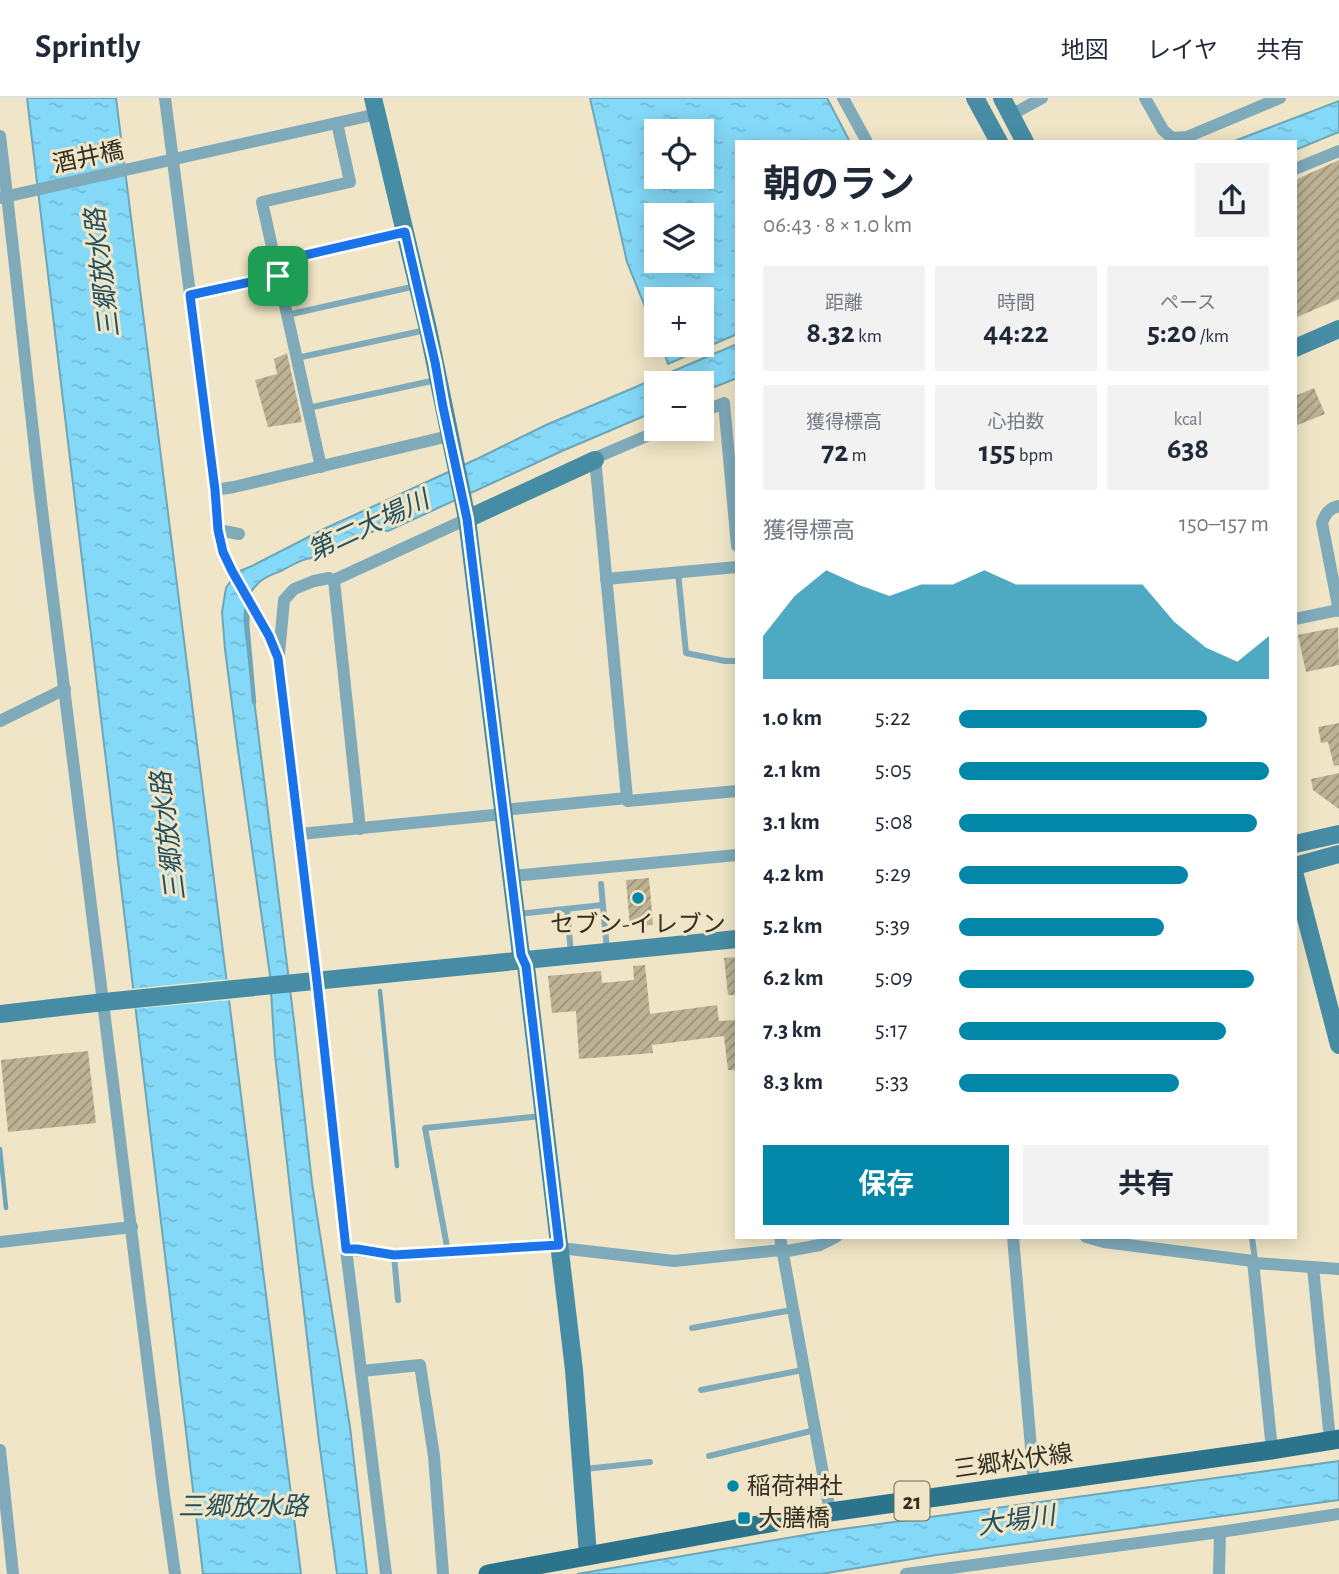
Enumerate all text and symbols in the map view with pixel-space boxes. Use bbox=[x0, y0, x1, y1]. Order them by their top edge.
text: Sprintly bbox=[35, 31, 140, 64]
text: 地図 bbox=[1061, 39, 1109, 63]
text: レイヤ bbox=[1147, 39, 1218, 63]
text: 共有 bbox=[1256, 39, 1304, 63]
map controls bbox=[644, 119, 714, 441]
button: locate bbox=[644, 119, 714, 189]
street label: 酒井橋 bbox=[50, 137, 126, 177]
button: share bbox=[1195, 163, 1269, 237]
text: 朝のラン bbox=[763, 167, 915, 205]
button: layers bbox=[644, 203, 714, 273]
water label: 三郷放水路 bbox=[81, 205, 124, 339]
text: 06:43 · 8 × 1.0 km bbox=[763, 214, 912, 237]
pin bbox=[248, 246, 308, 306]
icon: arrive bbox=[259, 257, 297, 295]
button: + bbox=[644, 287, 714, 357]
text: 距離 bbox=[825, 294, 863, 313]
text: 時間 bbox=[997, 294, 1035, 313]
text: ペース bbox=[1160, 294, 1216, 313]
text: 8.32 bbox=[806, 318, 855, 348]
text: 44:22 bbox=[983, 318, 1049, 348]
text: 5:20 bbox=[1147, 318, 1197, 348]
text: km bbox=[855, 327, 882, 346]
text: /km bbox=[1197, 327, 1229, 346]
button: − bbox=[644, 371, 714, 441]
text: kcal bbox=[1174, 410, 1202, 429]
text: 獲得標高 bbox=[806, 413, 882, 432]
text: 心拍数 bbox=[987, 413, 1045, 432]
text: 638 bbox=[1167, 434, 1209, 464]
text: 72 bbox=[821, 437, 848, 467]
text: 155 bbox=[979, 437, 1016, 467]
text: m bbox=[848, 446, 867, 465]
text: bpm bbox=[1016, 446, 1053, 465]
water label: 第二大場川 bbox=[304, 484, 436, 565]
text: 150–157 m bbox=[1179, 513, 1269, 536]
text: 獲得標高 bbox=[763, 520, 855, 543]
text: 1.0 km bbox=[763, 707, 822, 730]
text: 5:22 bbox=[875, 707, 911, 730]
text: 2.1 km bbox=[763, 759, 821, 782]
text: 5:05 bbox=[875, 759, 912, 782]
water label: 三郷放水路 bbox=[147, 768, 190, 902]
text: 3.1 km bbox=[763, 811, 820, 834]
text: 5:08 bbox=[875, 811, 913, 834]
text: 4.2 km bbox=[763, 863, 824, 886]
text: 5:29 bbox=[875, 863, 911, 886]
marker: セブン-イレブン bbox=[630, 890, 646, 906]
place label: セブン-イレブン bbox=[550, 911, 726, 937]
text: 5.2 km bbox=[763, 915, 822, 938]
text: 5:39 bbox=[875, 915, 910, 938]
text: 6.2 km bbox=[763, 967, 824, 990]
text: 5:09 bbox=[875, 967, 913, 990]
text: 7.3 km bbox=[763, 1019, 822, 1042]
text: 5:17 bbox=[875, 1019, 907, 1042]
text: 8.3 km bbox=[763, 1071, 823, 1094]
text: 5:33 bbox=[875, 1071, 909, 1094]
button: 保存 bbox=[763, 1145, 1009, 1225]
button: 共有 bbox=[1023, 1145, 1269, 1225]
street label: 三郷松伏線 bbox=[952, 1440, 1074, 1482]
place label: 稲荷神社 bbox=[747, 1473, 843, 1499]
marker: 稲荷神社 bbox=[725, 1478, 741, 1494]
road number: 21 bbox=[894, 1482, 930, 1520]
water label: 三郷放水路 bbox=[178, 1493, 310, 1520]
water label: 大場川 bbox=[976, 1501, 1060, 1539]
place label: 大膳橋 bbox=[758, 1505, 830, 1531]
marker: 大膳橋 bbox=[736, 1510, 752, 1526]

